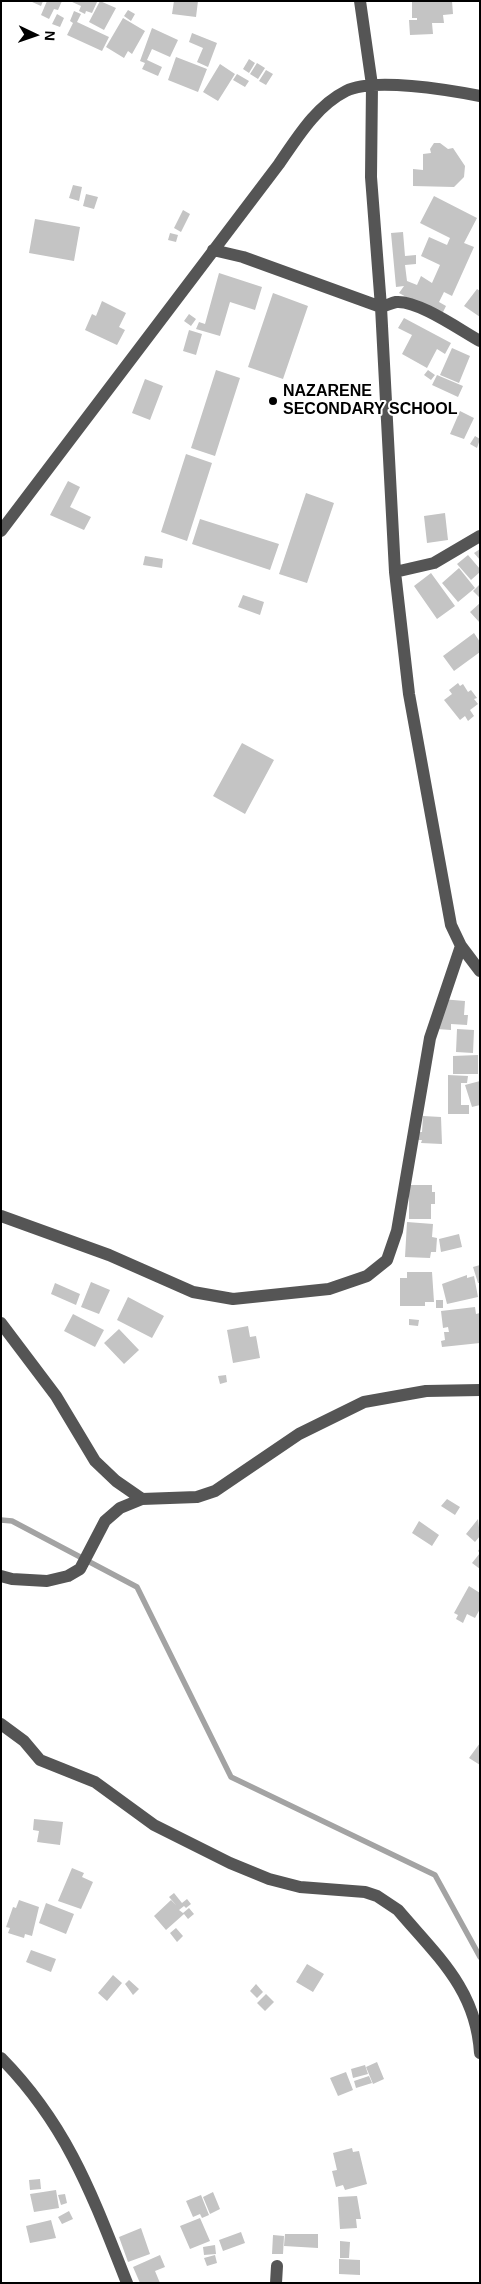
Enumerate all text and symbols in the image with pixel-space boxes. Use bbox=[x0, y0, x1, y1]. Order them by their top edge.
north arrow bbox=[10, 10, 60, 60]
text: N bbox=[42, 30, 58, 41]
place label: NAZARENE SECONDARY SCHOOL bbox=[283, 382, 458, 420]
marker: NAZARENE SECONDARY SCHOOL bbox=[267, 395, 279, 407]

